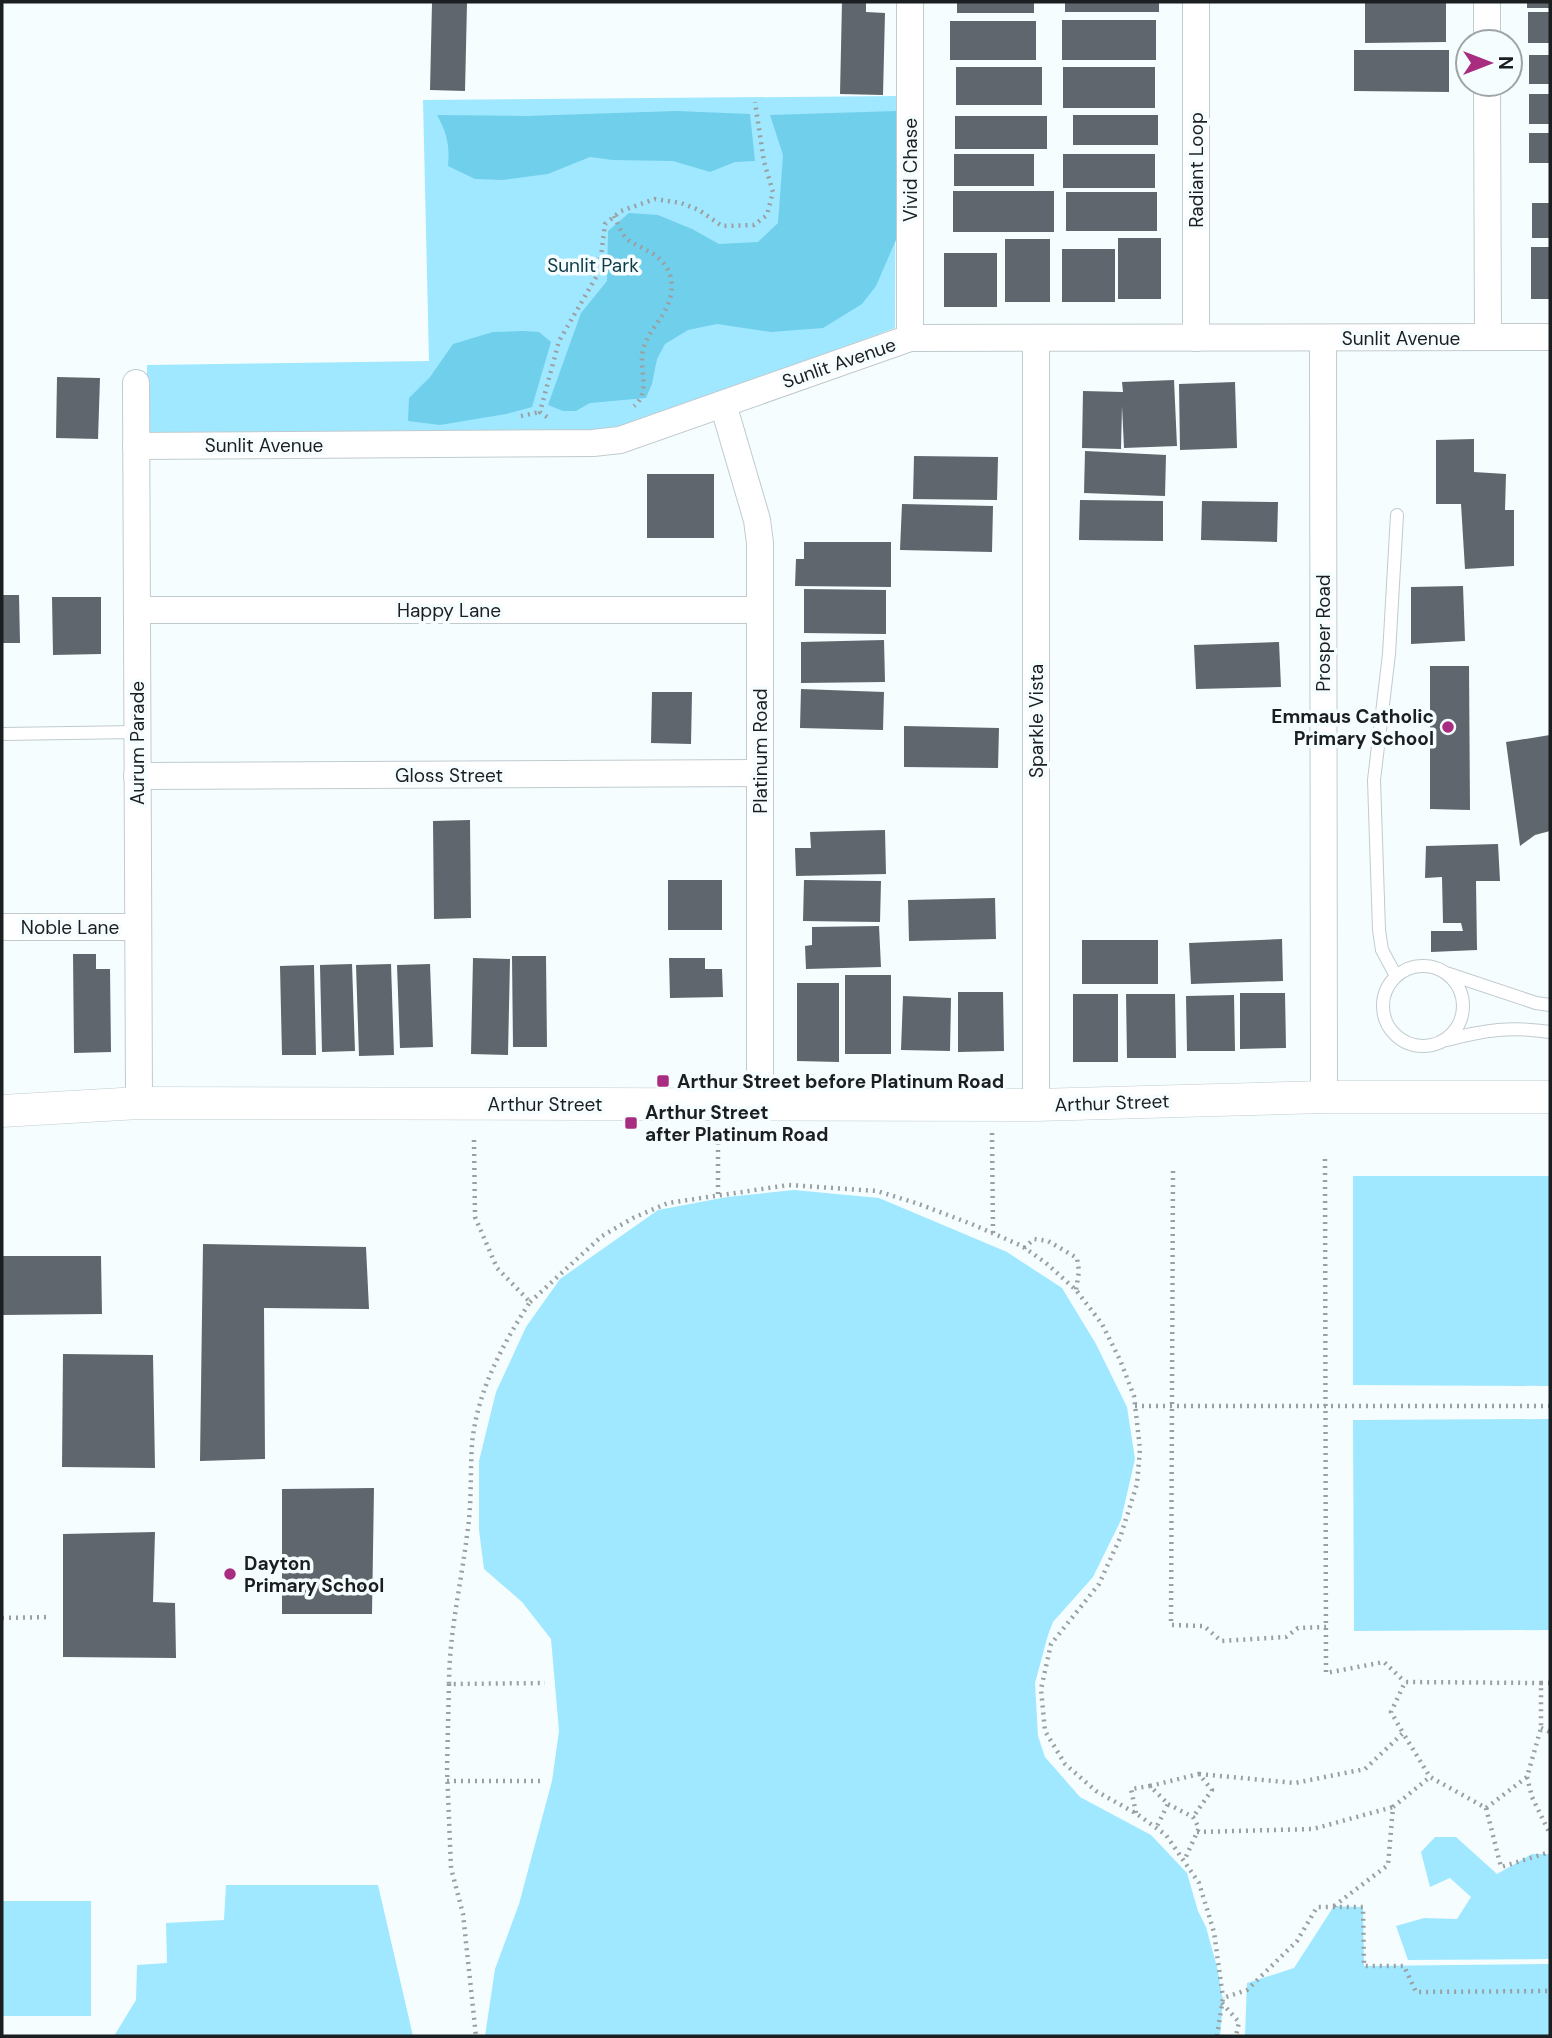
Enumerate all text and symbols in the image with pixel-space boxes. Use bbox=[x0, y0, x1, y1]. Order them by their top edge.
north arrow bbox=[1454, 28, 1524, 98]
text: N bbox=[1493, 56, 1518, 70]
street label: Radiant Loop bbox=[1184, 112, 1209, 228]
street label: Vivid Chase bbox=[898, 118, 923, 222]
park label: Sunlit Park bbox=[547, 253, 639, 278]
street label: Sunlit Avenue bbox=[1342, 326, 1460, 351]
street label: Sunlit Avenue bbox=[779, 332, 899, 394]
street label: Sunlit Avenue bbox=[205, 433, 323, 458]
street label: Prosper Road bbox=[1311, 574, 1336, 692]
street label: Happy Lane bbox=[397, 598, 501, 623]
street label: Sparkle Vista bbox=[1024, 664, 1049, 778]
street label: Aurum Parade bbox=[125, 681, 150, 805]
street label: Platinum Road bbox=[748, 688, 773, 814]
place label: Emmaus Catholic Primary School bbox=[1271, 704, 1434, 751]
marker: Emmaus Catholic Primary School bbox=[1440, 719, 1456, 735]
street label: Gloss Street bbox=[395, 763, 503, 788]
street label: Noble Lane bbox=[21, 915, 119, 940]
place label: Arthur Street before Platinum Road bbox=[677, 1069, 1004, 1094]
marker: Arthur Street before Platinum Road bbox=[655, 1073, 671, 1089]
street label: Arthur Street bbox=[1054, 1089, 1170, 1117]
street label: Arthur Street bbox=[488, 1092, 602, 1117]
place label: Arthur Street after Platinum Road bbox=[645, 1100, 828, 1147]
marker: Arthur Street after Platinum Road bbox=[623, 1115, 639, 1131]
place label: Dayton Primary School bbox=[244, 1551, 384, 1598]
marker: Dayton Primary School bbox=[222, 1566, 238, 1582]

